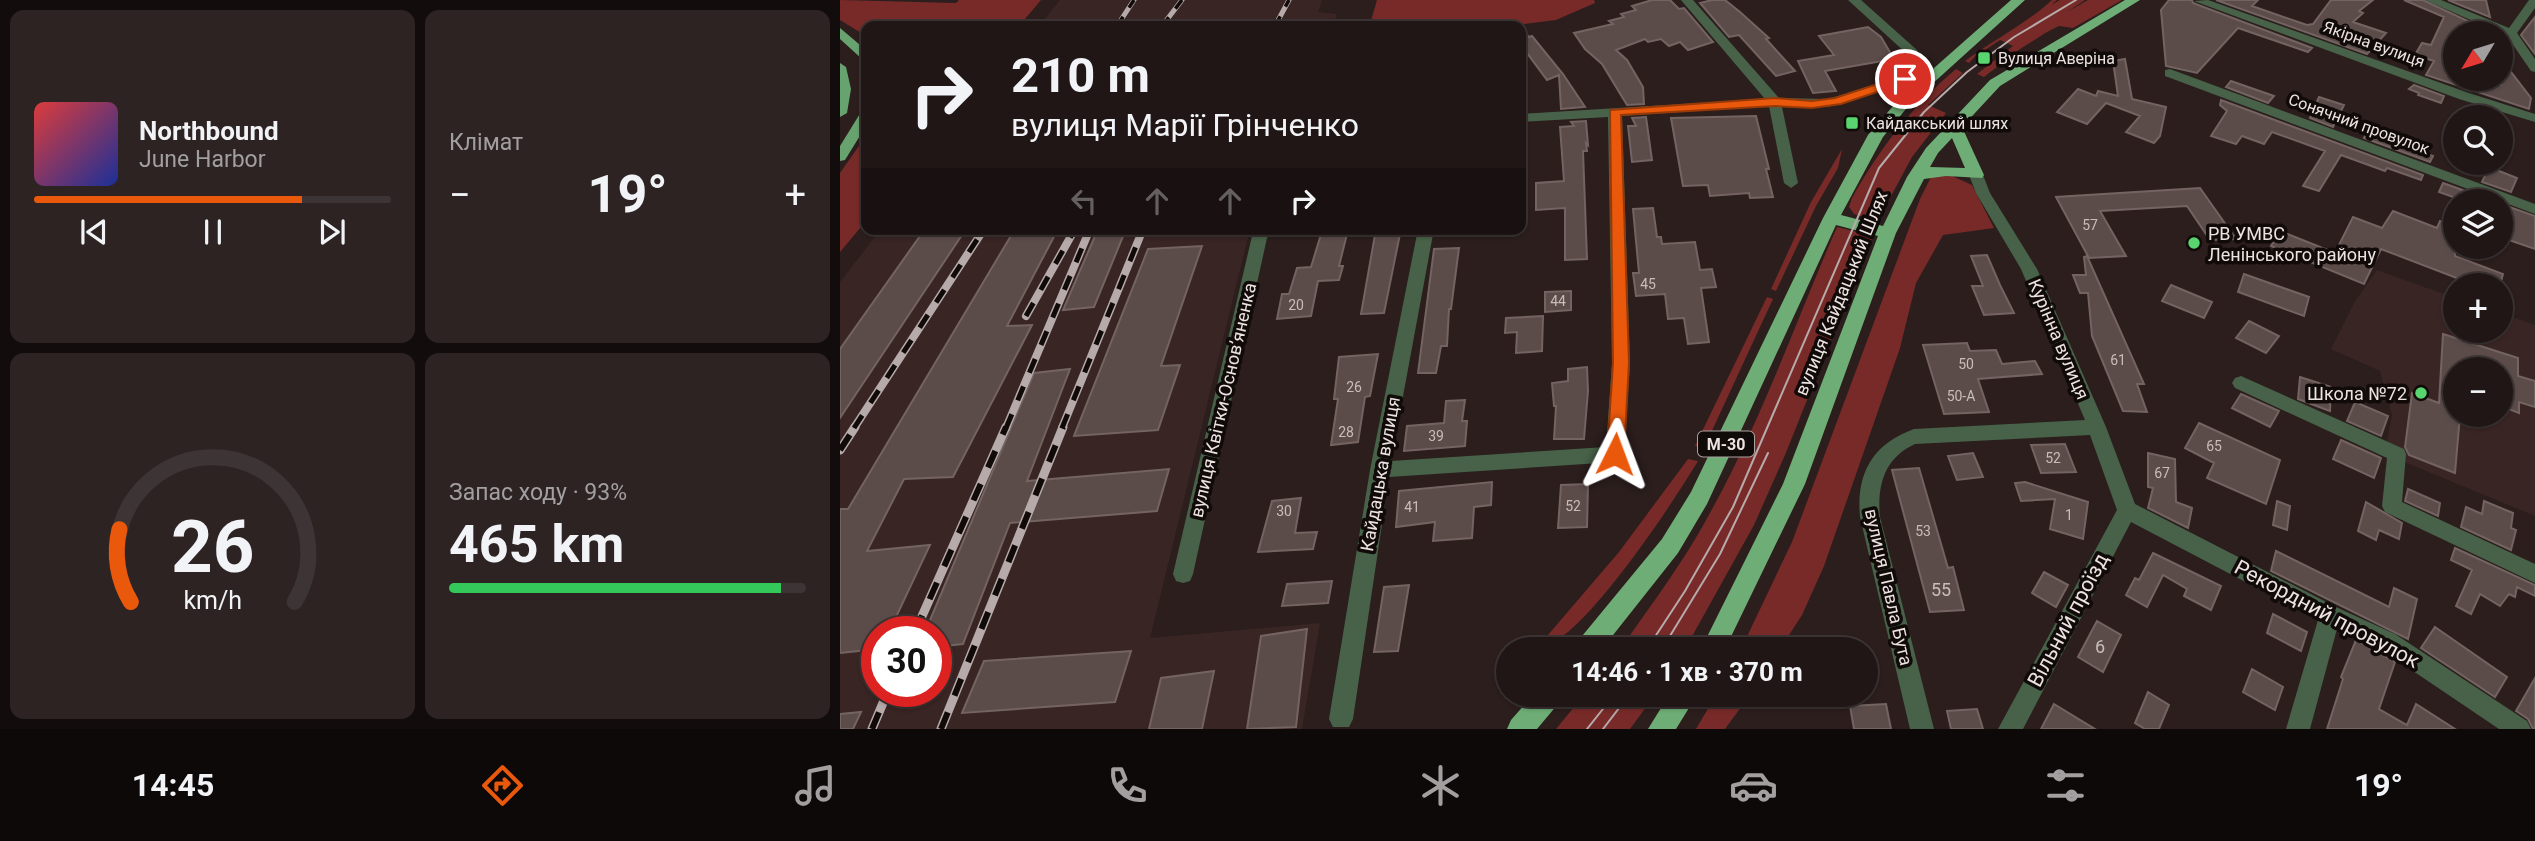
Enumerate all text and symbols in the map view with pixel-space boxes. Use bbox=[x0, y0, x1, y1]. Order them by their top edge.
street label: Якірна вулиця bbox=[2321, 17, 2427, 71]
north arrow bbox=[2443, 21, 2513, 91]
map controls bbox=[2443, 21, 2513, 427]
text: 210 m bbox=[1011, 47, 1150, 104]
icon: right bbox=[896, 49, 987, 140]
pin bbox=[1875, 49, 1935, 109]
place label: Вулиця Аверіна bbox=[1998, 49, 2115, 68]
marker: Вулиця Аверіна bbox=[1976, 50, 1992, 66]
icon: arrive bbox=[1886, 60, 1924, 98]
street label: Сонячний провулок bbox=[2286, 90, 2432, 158]
button: search bbox=[2443, 105, 2513, 175]
text: вулиця Марії Грінченко bbox=[1011, 106, 1359, 144]
place label: Кайдакський шлях bbox=[1866, 114, 2008, 133]
marker: Кайдакський шлях bbox=[1844, 115, 1860, 131]
text: Northbound bbox=[139, 116, 279, 146]
text: Клімат bbox=[449, 129, 523, 156]
text: June Harbor bbox=[139, 146, 266, 173]
text: 19° bbox=[588, 164, 668, 225]
text: − bbox=[449, 173, 471, 217]
text: + bbox=[784, 173, 806, 217]
icon: left bbox=[1065, 182, 1103, 220]
icon: ahead bbox=[1138, 182, 1176, 220]
icon: ahead bbox=[1211, 182, 1249, 220]
icon: right bbox=[1284, 182, 1322, 220]
street label: вулиця Кайдацький Шлях bbox=[1790, 188, 1892, 398]
button: layers bbox=[2443, 189, 2513, 259]
icon: previous bbox=[75, 213, 113, 251]
icon: pause bbox=[194, 213, 232, 251]
icon: next bbox=[313, 213, 351, 251]
house number: 57 bbox=[2082, 217, 2098, 233]
place label: РВ УМВС Ленінського району bbox=[2208, 223, 2376, 265]
marker: РВ УМВС Ленінського району bbox=[2186, 235, 2202, 251]
button: + bbox=[2443, 273, 2513, 343]
house number: 45 bbox=[1640, 276, 1656, 292]
street label: Курінна вулиця bbox=[2024, 276, 2094, 402]
street label: вулиця Квітки-Основʼяненка bbox=[1186, 281, 1260, 519]
house number: 44 bbox=[1550, 293, 1566, 309]
house number: 20 bbox=[1288, 297, 1304, 313]
house number: 61 bbox=[2110, 352, 2126, 368]
house number: 50 bbox=[1958, 356, 1974, 372]
button: − bbox=[2443, 357, 2513, 427]
house number: 26 bbox=[1346, 379, 1362, 395]
place label: Школа №72 bbox=[2307, 383, 2407, 404]
marker: Школа №72 bbox=[2413, 385, 2429, 401]
house number: 50-А bbox=[1947, 388, 1975, 404]
street label: Кайдацька вулиця bbox=[1356, 395, 1404, 553]
position arrow bbox=[1578, 417, 1652, 491]
house number: 28 bbox=[1338, 424, 1354, 440]
house number: 39 bbox=[1428, 428, 1444, 444]
road number: М-30 bbox=[1698, 432, 1754, 457]
house number: 65 bbox=[2206, 438, 2222, 454]
house number: 52 bbox=[2045, 450, 2061, 466]
house number: 67 bbox=[2154, 465, 2170, 481]
text: Запас ходу · 93% bbox=[449, 479, 627, 506]
house number: 52 bbox=[1565, 498, 1581, 514]
house number: 41 bbox=[1404, 499, 1420, 515]
house number: 30 bbox=[1276, 503, 1292, 519]
text: 26 bbox=[171, 504, 254, 590]
street label: вулиця Павла Бута bbox=[1861, 507, 1917, 667]
house number: 1 bbox=[2065, 507, 2073, 523]
text: 465 km bbox=[449, 514, 624, 575]
house number: 53 bbox=[1915, 523, 1931, 539]
street label: Вільний проїзд bbox=[2023, 549, 2113, 691]
street label: Рекордний провулок bbox=[2230, 555, 2424, 673]
house number: 55 bbox=[1931, 579, 1951, 600]
text: km/h bbox=[183, 586, 242, 615]
speed limit sign: 30 bbox=[861, 616, 952, 707]
house number: 6 bbox=[2095, 636, 2105, 657]
text: 14:46 · 1 хв · 370 m bbox=[1571, 657, 1803, 687]
icon: directions bbox=[478, 761, 527, 810]
icon: music bbox=[791, 761, 840, 810]
icon: phone bbox=[1103, 761, 1152, 810]
icon: climate bbox=[1416, 761, 1465, 810]
icon: car bbox=[1729, 761, 1778, 810]
icon: filters bbox=[2041, 761, 2090, 810]
text: 14:45 bbox=[132, 766, 214, 804]
text: 19° bbox=[2354, 766, 2403, 804]

